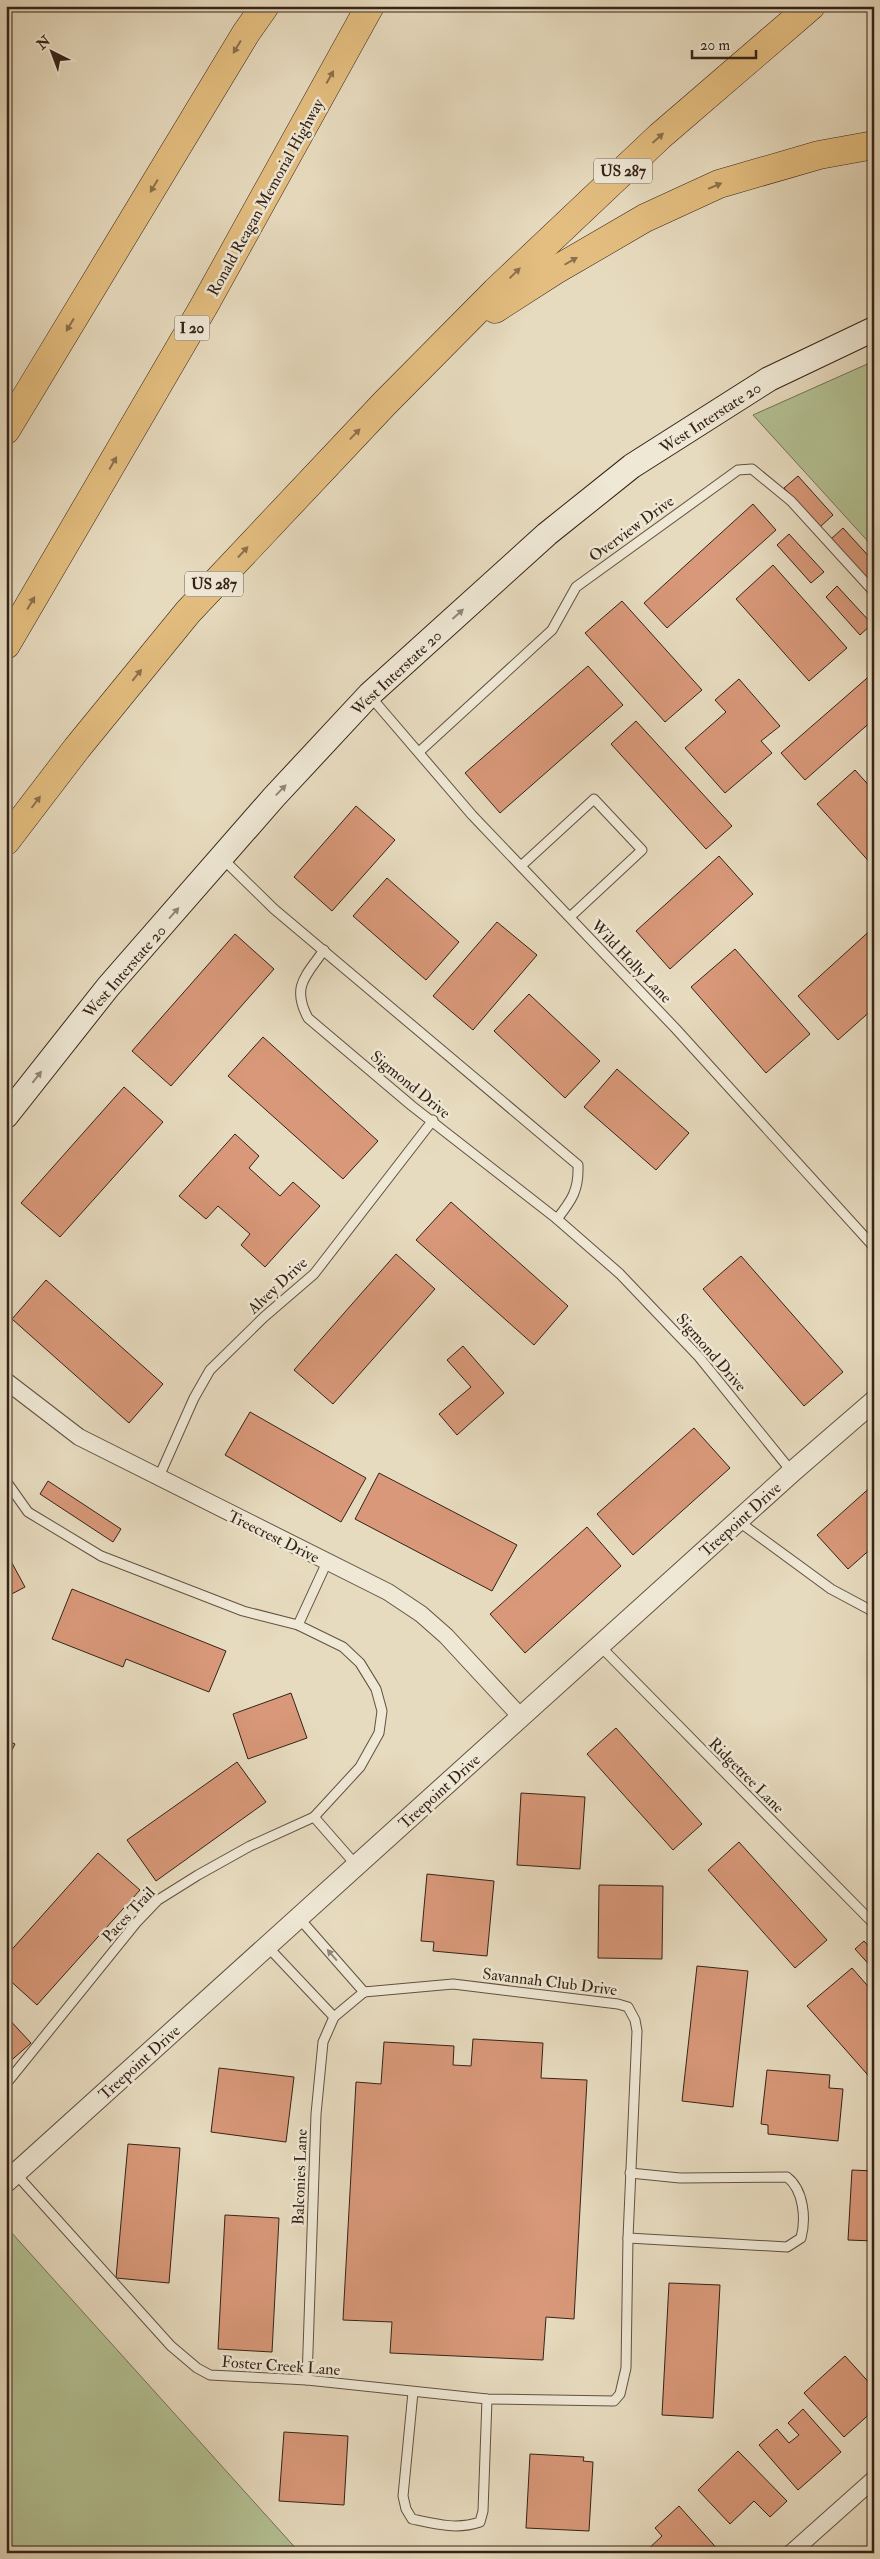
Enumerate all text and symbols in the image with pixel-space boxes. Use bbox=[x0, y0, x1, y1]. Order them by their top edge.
north arrow bbox=[28, 28, 78, 78]
scale bar bbox=[692, 28, 756, 60]
text: N bbox=[33, 32, 54, 54]
text: 20 m bbox=[700, 36, 730, 55]
one-way arrow bbox=[233, 40, 242, 53]
one-way arrow bbox=[326, 71, 335, 84]
street label: Ronald Reagan Memorial Highway bbox=[203, 94, 329, 300]
one-way arrow bbox=[652, 132, 664, 144]
road number: US 287 bbox=[594, 158, 652, 184]
one-way arrow bbox=[149, 179, 158, 192]
one-way arrow bbox=[708, 182, 722, 190]
one-way arrow bbox=[565, 256, 578, 265]
one-way arrow bbox=[508, 267, 520, 279]
road number: I 20 bbox=[174, 316, 210, 340]
one-way arrow bbox=[65, 319, 74, 332]
street label: West Interstate 20 bbox=[655, 378, 765, 459]
one-way arrow bbox=[349, 428, 361, 440]
one-way arrow bbox=[109, 456, 118, 469]
street label: Overview Drive bbox=[585, 491, 678, 566]
one-way arrow bbox=[237, 547, 249, 559]
road number: US 287 bbox=[185, 572, 243, 596]
one-way arrow bbox=[27, 597, 36, 610]
one-way arrow bbox=[452, 608, 464, 620]
street label: West Interstate 20 bbox=[346, 626, 446, 721]
one-way arrow bbox=[131, 669, 142, 682]
one-way arrow bbox=[275, 784, 287, 796]
one-way arrow bbox=[30, 796, 41, 809]
one-way arrow bbox=[169, 906, 180, 919]
street label: Wild Holly Lane bbox=[586, 915, 676, 1008]
street label: West Interstate 20 bbox=[78, 921, 171, 1023]
street label: Sigmond Drive bbox=[366, 1046, 455, 1123]
one-way arrow bbox=[31, 1071, 42, 1084]
street label: Alvey Drive bbox=[243, 1253, 312, 1319]
street label: Sigmond Drive bbox=[672, 1309, 751, 1396]
street label: Treepoint Drive bbox=[696, 1478, 786, 1562]
street label: Treecrest Drive bbox=[225, 1506, 323, 1568]
street label: Ridgetree Lane bbox=[704, 1734, 789, 1818]
street label: Treepoint Drive bbox=[395, 1750, 485, 1834]
street label: Paces Trail bbox=[98, 1883, 159, 1947]
one-way arrow bbox=[327, 1949, 338, 1962]
street label: Savannah Club Drive bbox=[482, 1964, 619, 2000]
street label: Treepoint Drive bbox=[95, 2021, 185, 2105]
street label: Balconies Lane bbox=[288, 2128, 312, 2225]
street label: Foster Creek Lane bbox=[221, 2352, 341, 2380]

